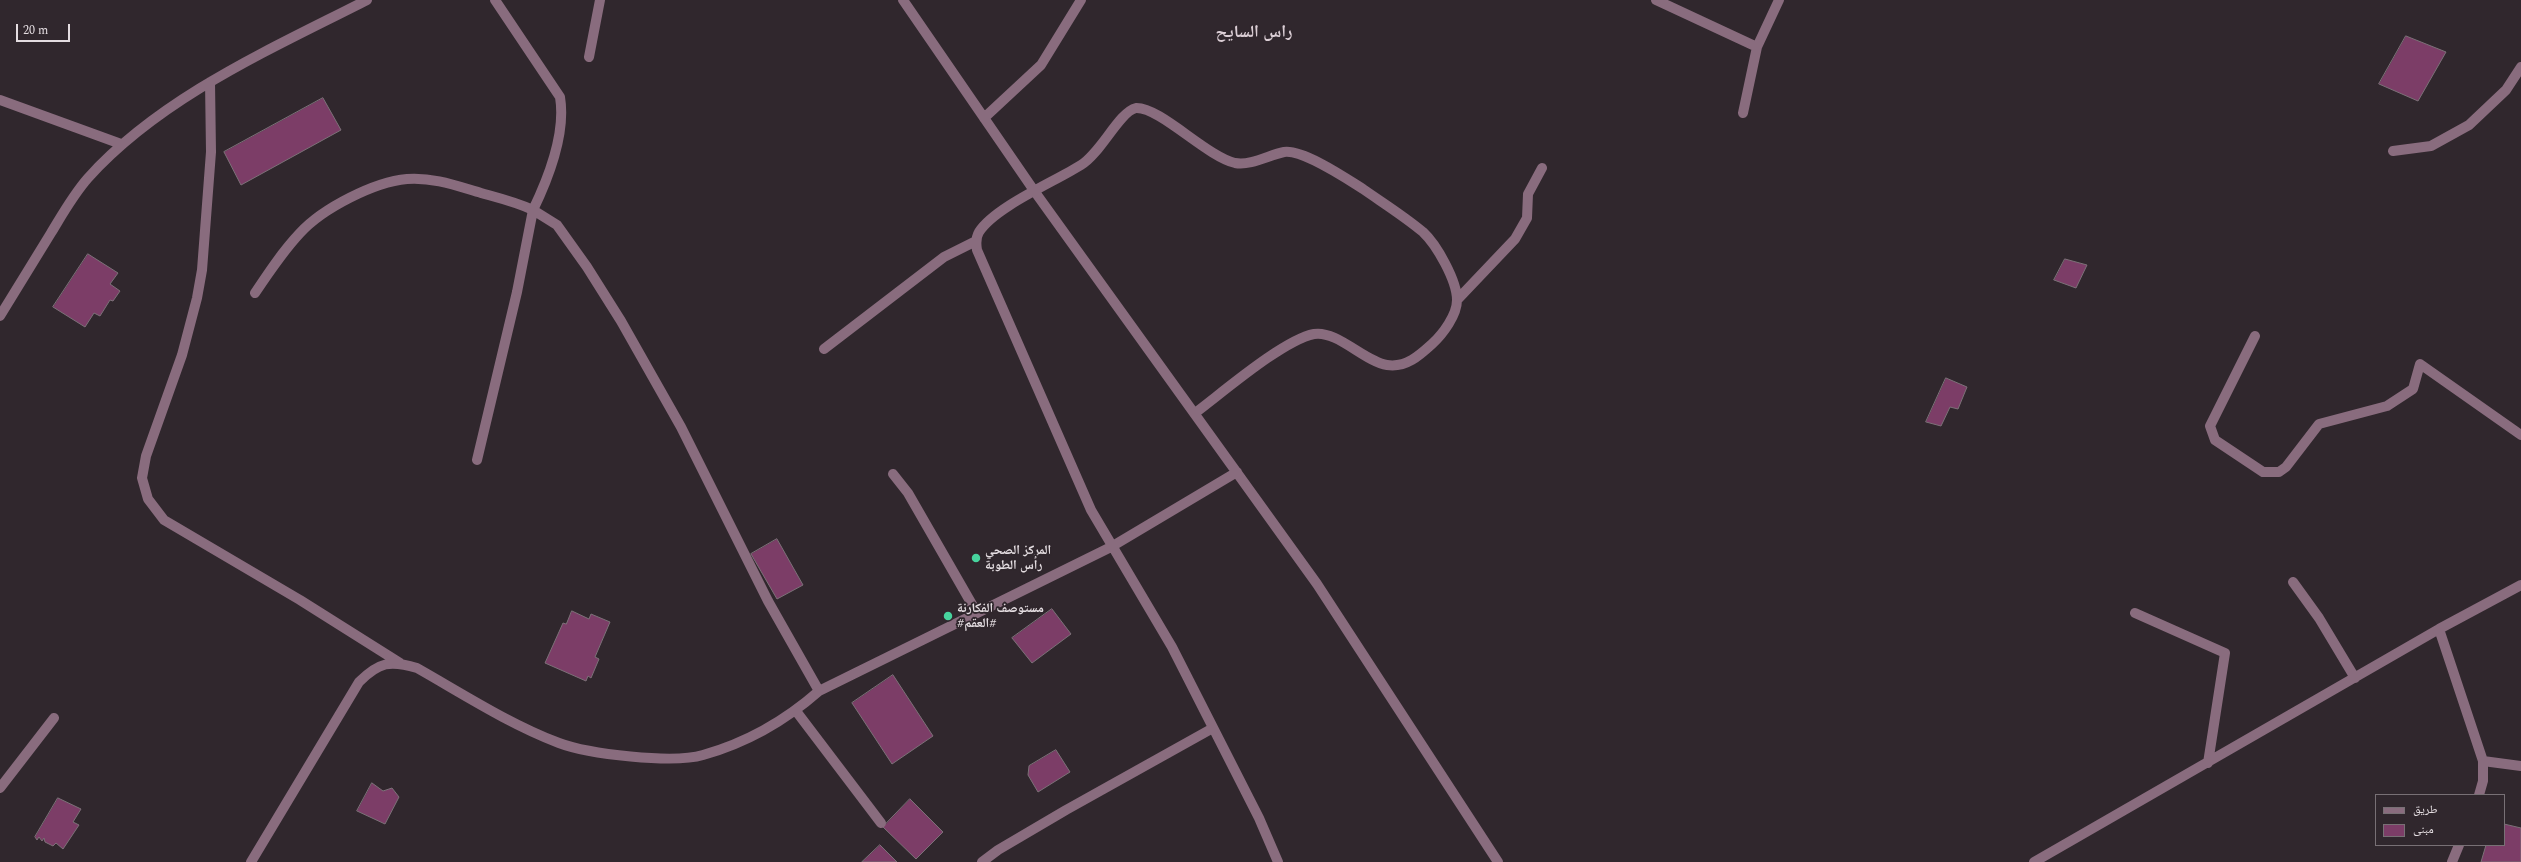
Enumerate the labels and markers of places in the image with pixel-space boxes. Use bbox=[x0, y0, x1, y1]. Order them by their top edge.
place label: المركز الصحي رأس الطوبة bbox=[985, 543, 1051, 574]
marker: المركز الصحي رأس الطوبة bbox=[970, 552, 982, 564]
place label: مستوصف الفكارنة #العقم# bbox=[957, 601, 1044, 632]
marker: مستوصف الفكارنة #العقم# bbox=[942, 610, 954, 622]

